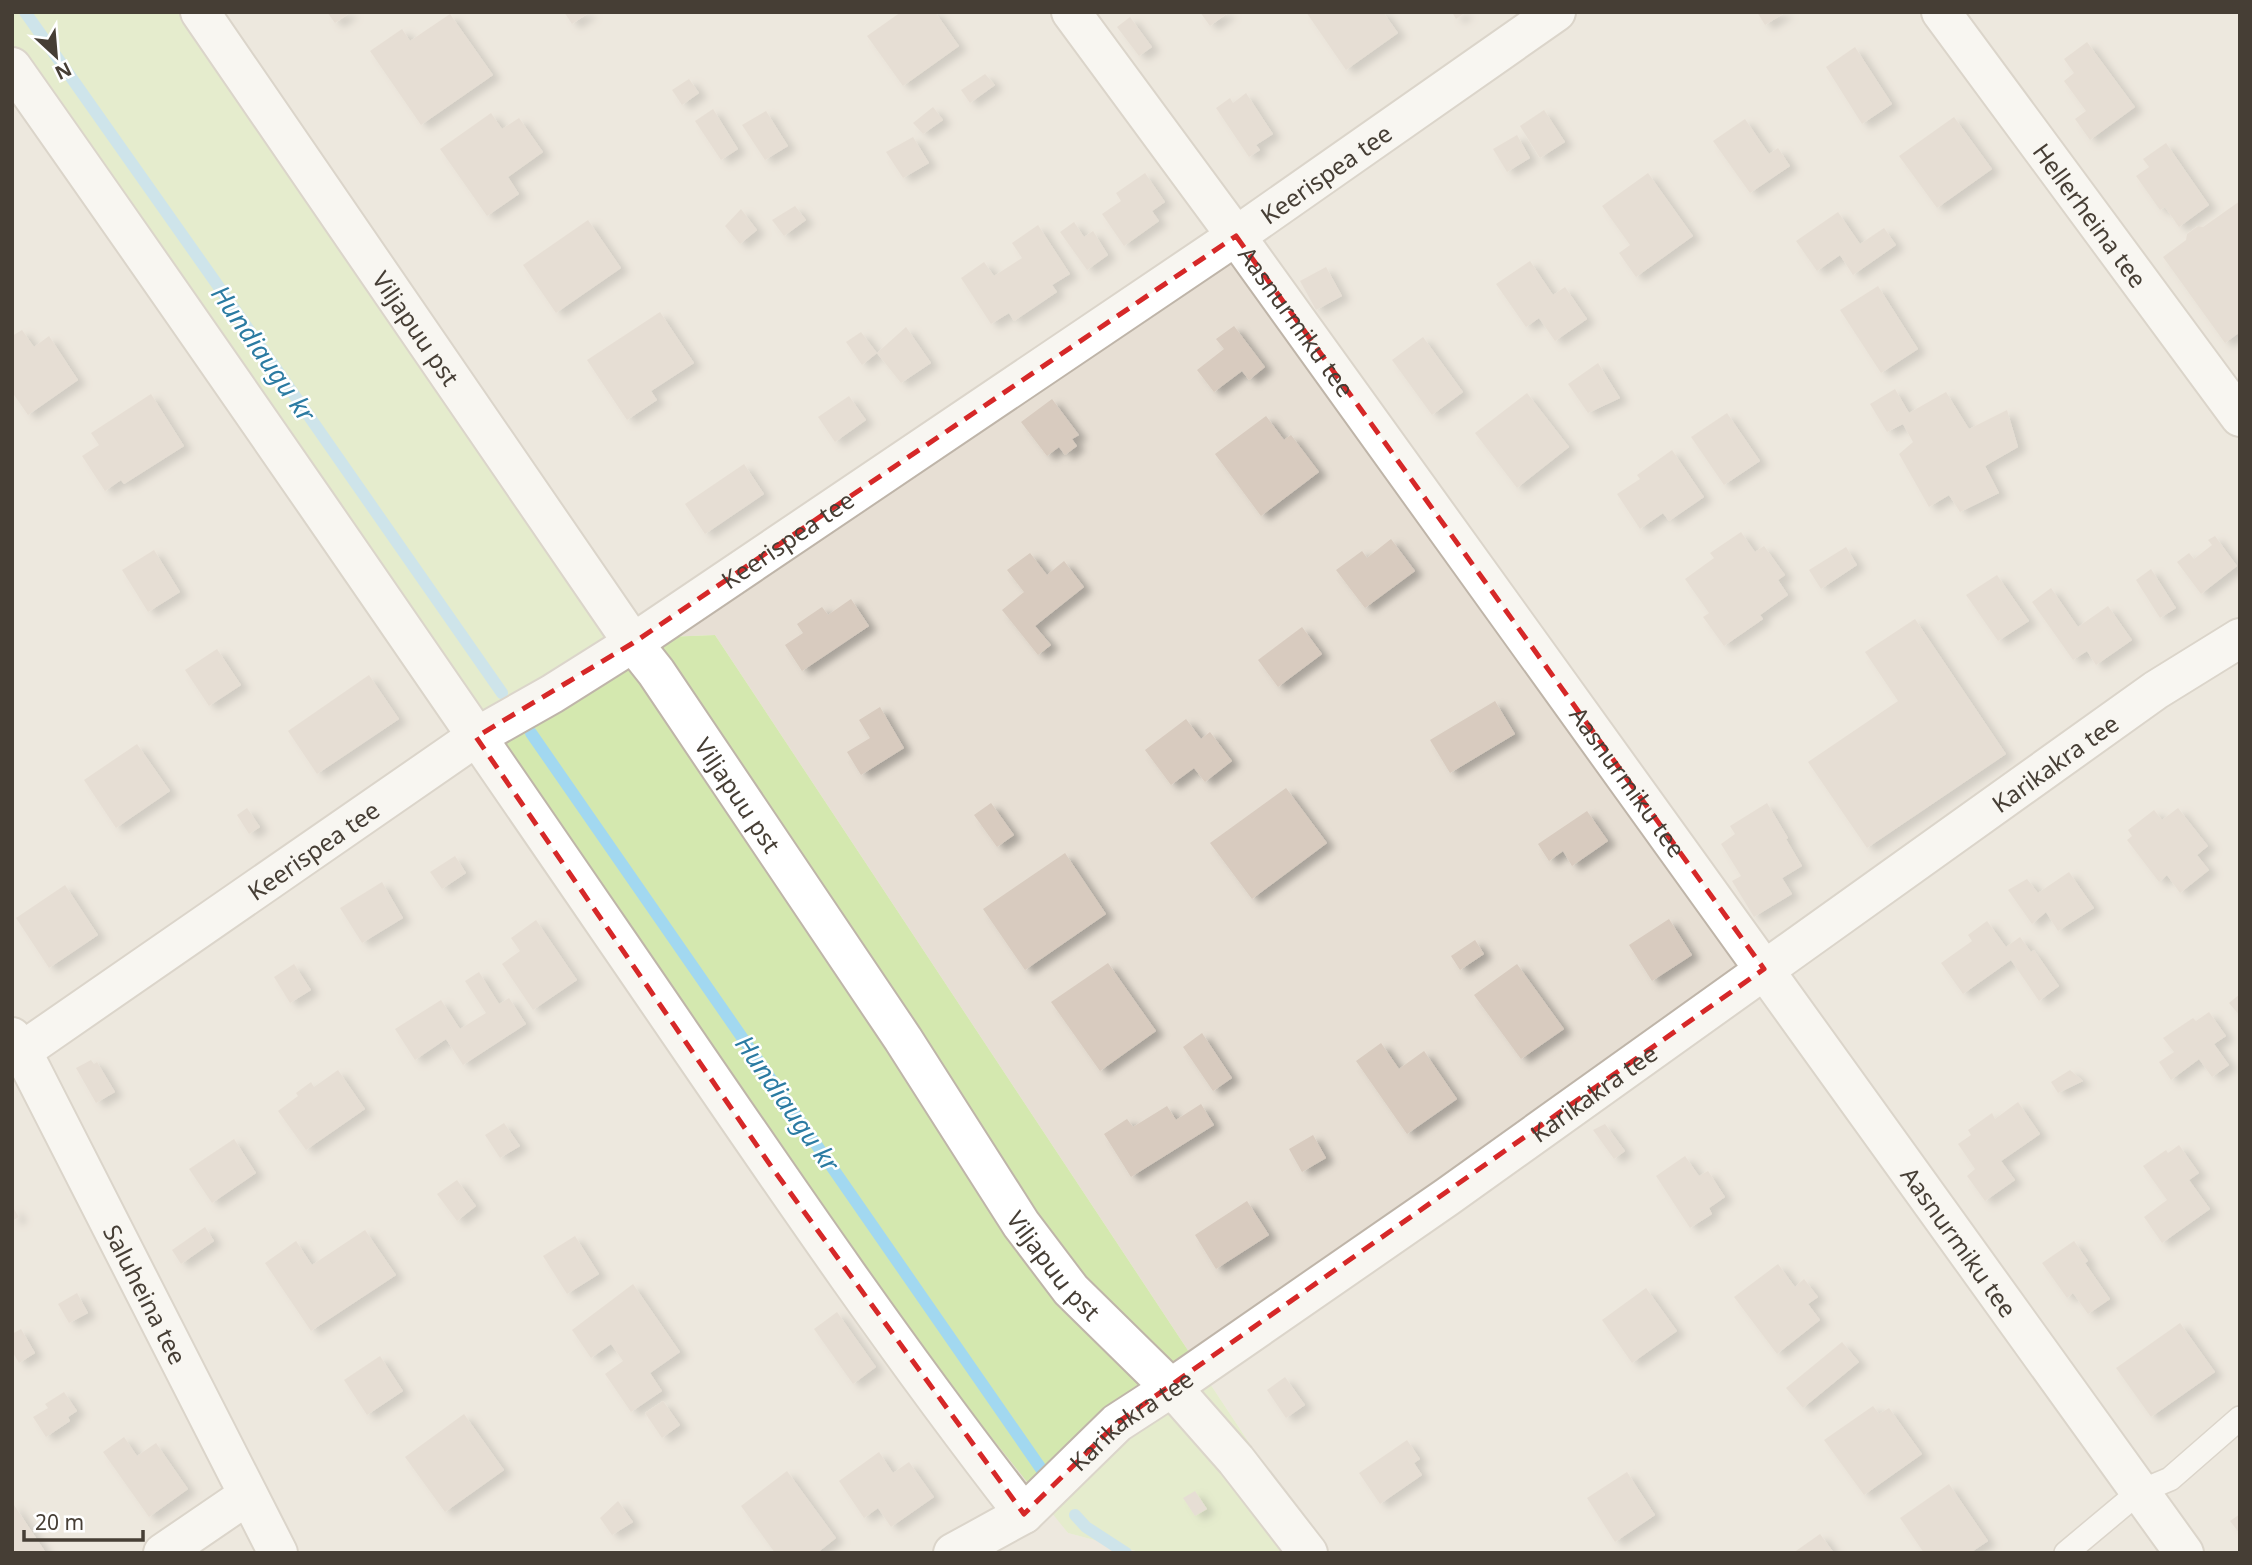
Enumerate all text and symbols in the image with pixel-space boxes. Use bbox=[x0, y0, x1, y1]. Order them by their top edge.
north arrow bbox=[21, 21, 91, 91]
text: N bbox=[51, 56, 76, 86]
street label: Keerispea tee bbox=[1253, 116, 1398, 231]
street label: Hellerheina tee bbox=[2026, 136, 2155, 294]
street label: Aasnurmiku tee bbox=[1232, 239, 1363, 403]
street label: Viljapuu pst bbox=[366, 264, 468, 392]
water label: Hundiaugu kr bbox=[204, 277, 325, 430]
street label: Keerispea tee bbox=[714, 483, 860, 596]
street label: Aasnurmiku tee bbox=[1563, 699, 1694, 863]
street label: Karikakra tee bbox=[1985, 706, 2125, 819]
street label: Viljapuu pst bbox=[688, 731, 789, 859]
street label: Keerispea tee bbox=[241, 793, 385, 907]
water label: Hundiaugu kr bbox=[728, 1027, 849, 1180]
street label: Karikakra tee bbox=[1523, 1036, 1663, 1149]
street label: Aasnurmiku tee bbox=[1894, 1159, 2025, 1323]
street label: Viljapuu pst bbox=[1000, 1204, 1109, 1327]
street label: Saluheina tee bbox=[97, 1219, 195, 1369]
street label: Karikakra tee bbox=[1062, 1361, 1199, 1478]
scale bar bbox=[24, 1498, 144, 1542]
text: 20 m bbox=[35, 1508, 84, 1536]

